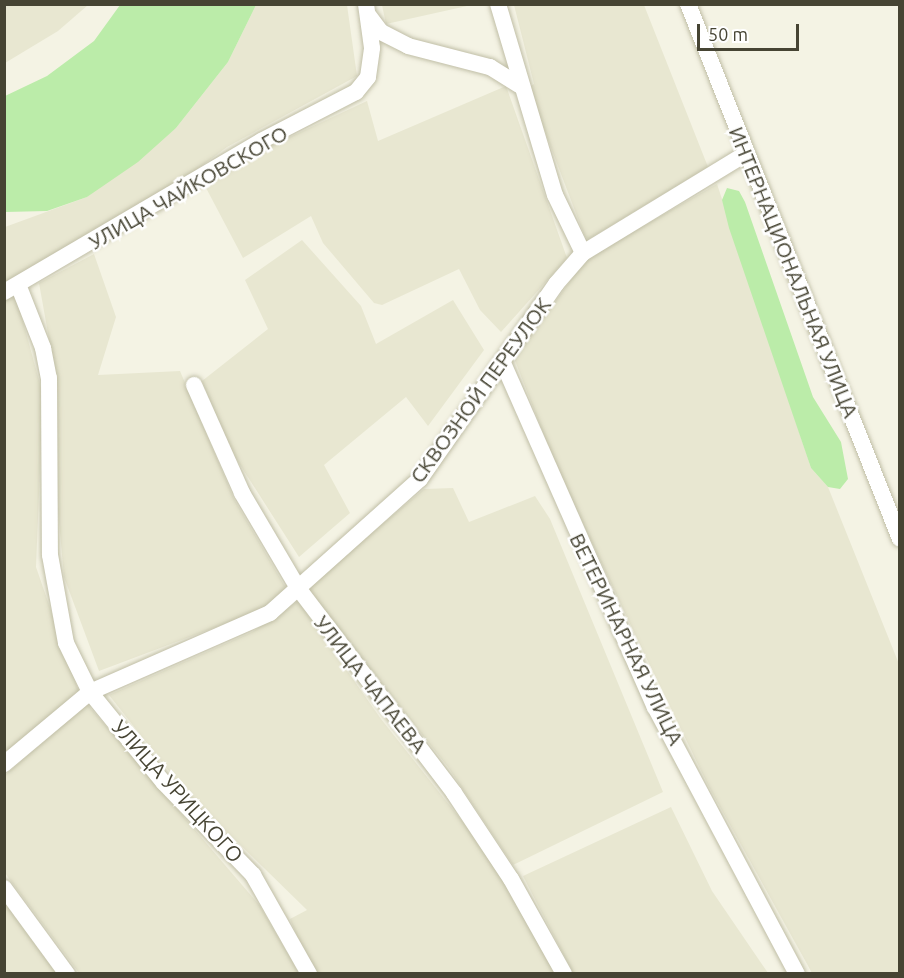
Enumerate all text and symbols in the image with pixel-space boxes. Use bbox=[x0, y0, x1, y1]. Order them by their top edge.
scale bar bbox=[700, 12, 802, 50]
text: 50 m bbox=[708, 24, 748, 44]
street label: УЛИЦА ЧАЙКОВСКОГО bbox=[84, 120, 292, 254]
street label: ИНТЕРНАЦИОНАЛЬНАЯ УЛИЦА bbox=[724, 123, 864, 421]
street label: СКВОЗНОЙ ПЕРЕУЛОК bbox=[404, 292, 556, 488]
street label: ВЕТЕРИНАРНАЯ УЛИЦА bbox=[565, 529, 689, 749]
street label: УЛИЦА ЧАПАЕВА bbox=[309, 610, 433, 758]
street label: УЛИЦА УРИЦКОГО bbox=[107, 715, 249, 867]

